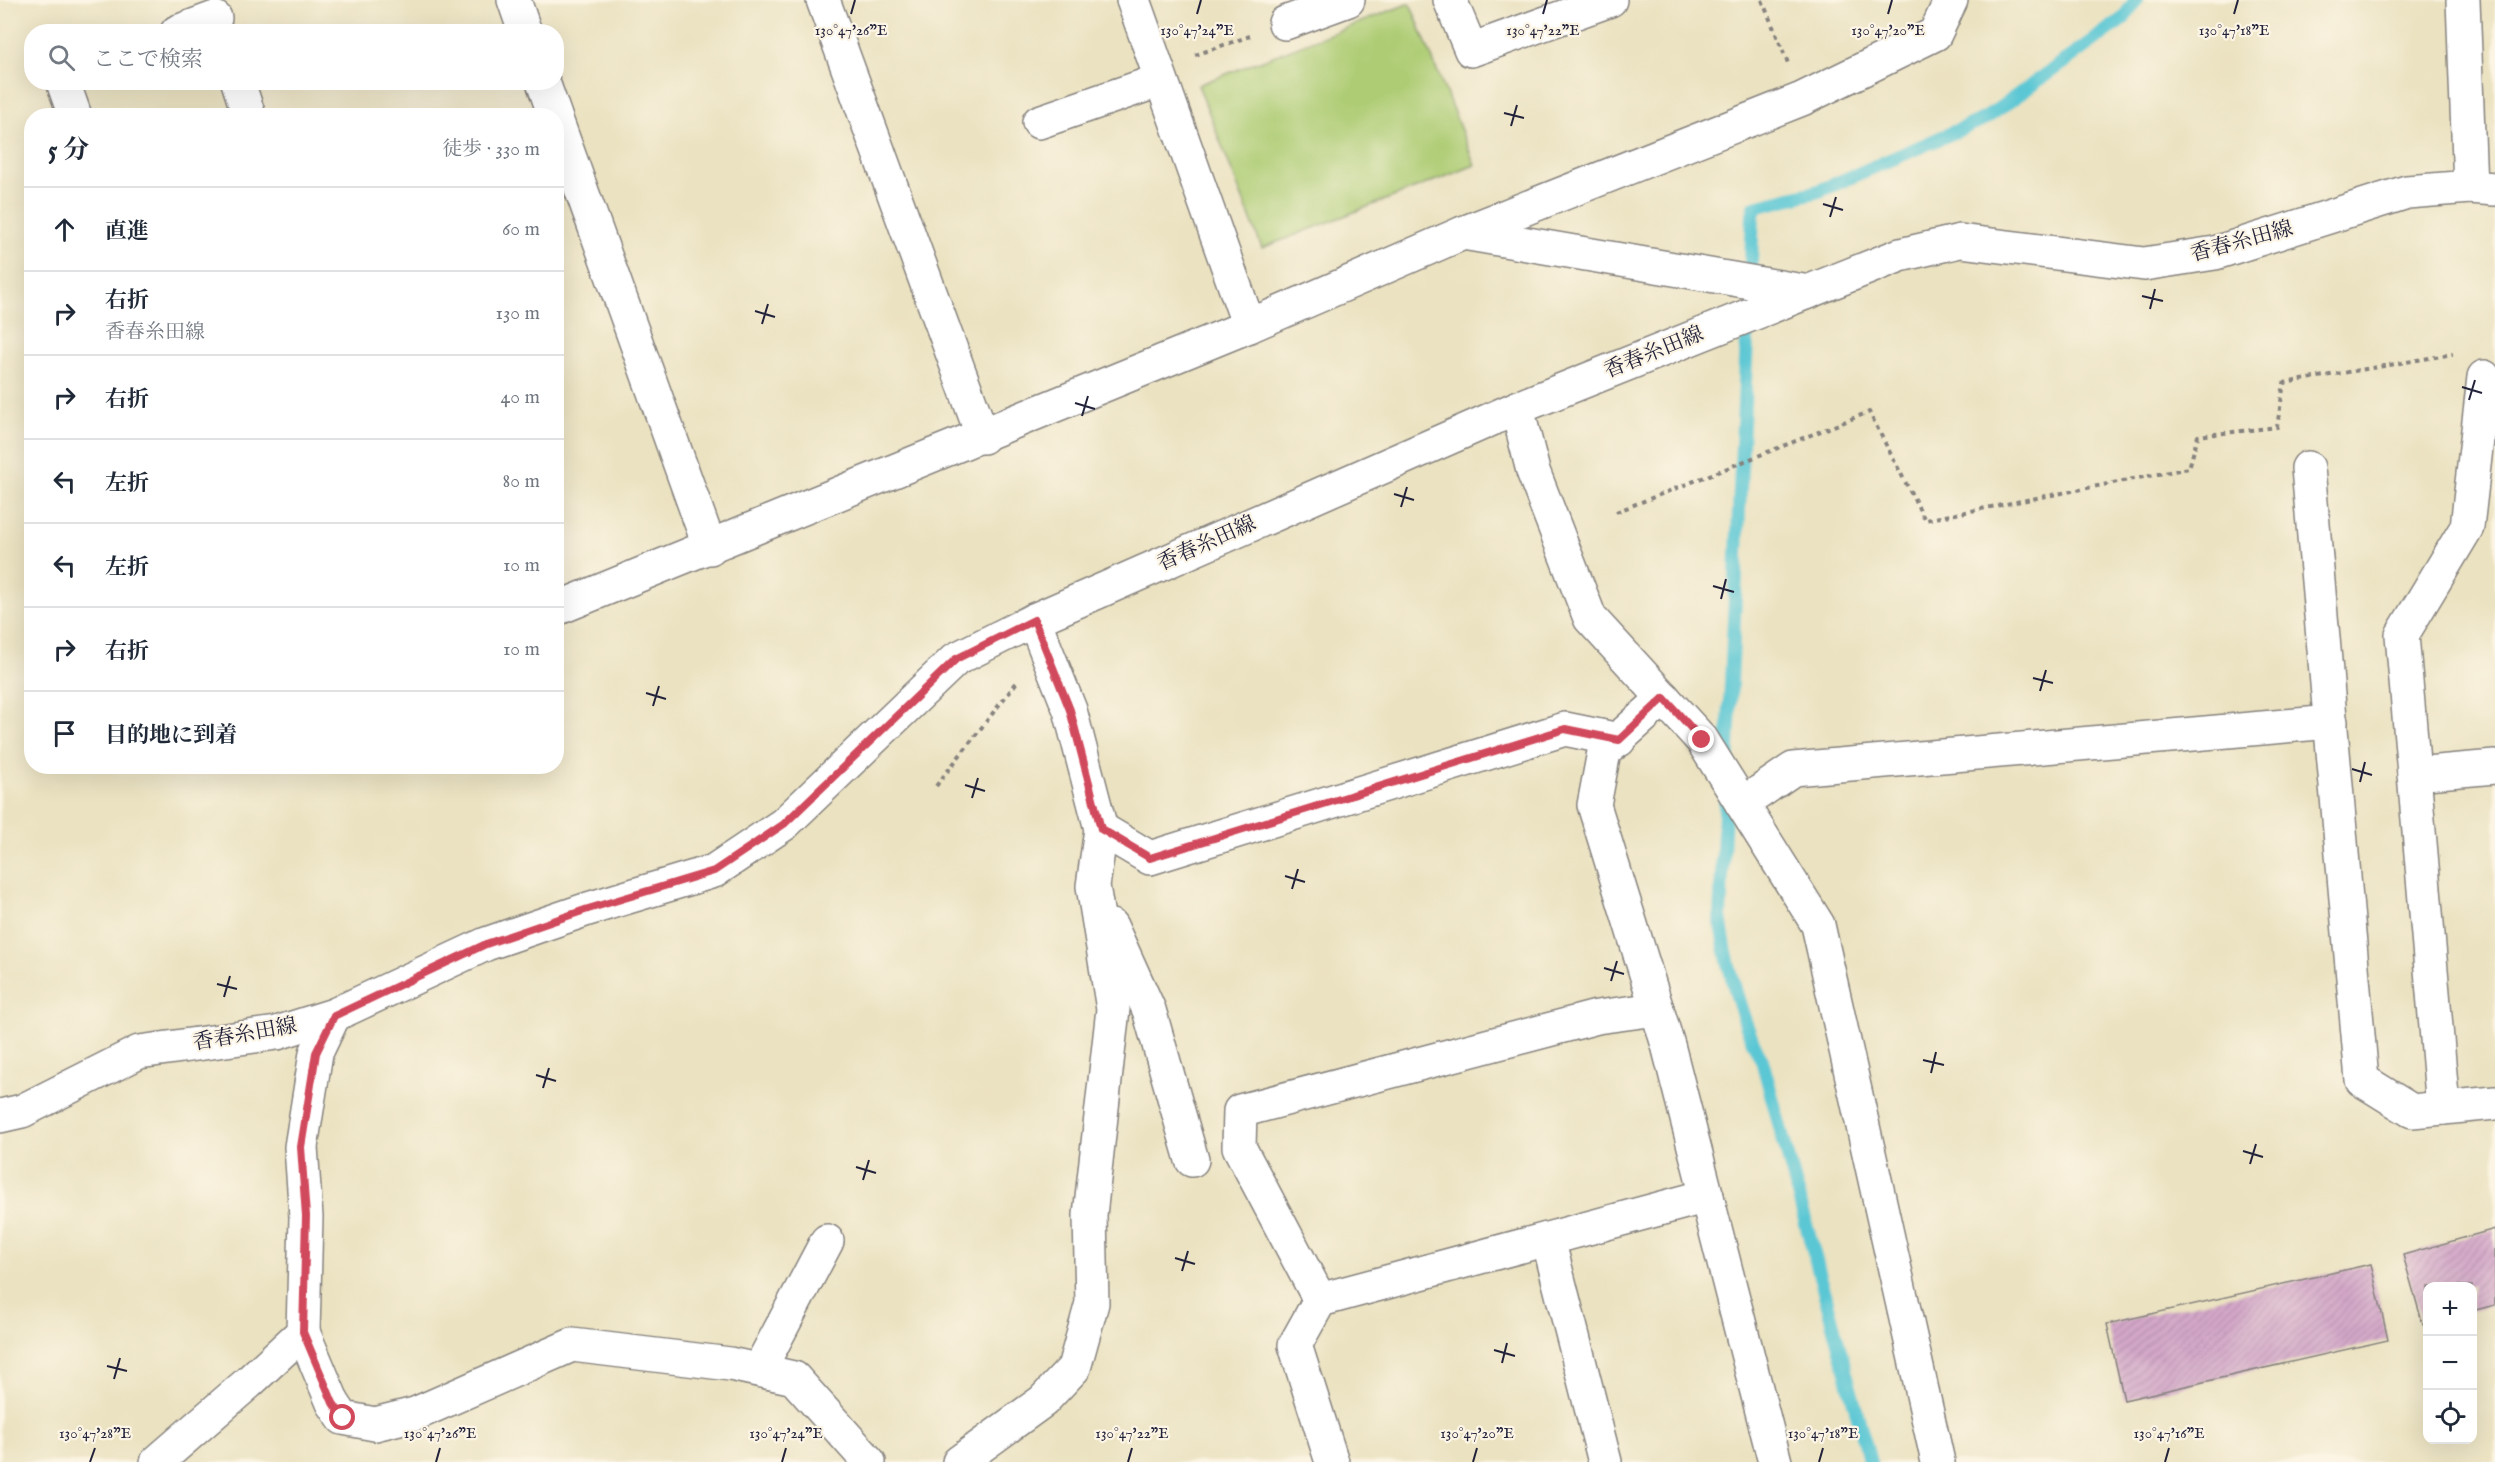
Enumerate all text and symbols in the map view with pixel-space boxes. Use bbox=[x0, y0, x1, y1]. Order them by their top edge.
text: 130°47'26"E bbox=[815, 21, 887, 40]
text: 130°47'24"E bbox=[1160, 21, 1234, 40]
text: 130°47'22"E bbox=[1506, 21, 1580, 40]
text: 130°47'20"E bbox=[1851, 21, 1925, 40]
text: 130°47'18"E bbox=[2199, 21, 2269, 40]
search box bbox=[24, 24, 564, 90]
icon: search bbox=[45, 41, 78, 74]
text: ここで検索 bbox=[93, 46, 203, 74]
text: 5 分 bbox=[48, 134, 89, 167]
text: 徒歩 · 330 m bbox=[442, 137, 540, 162]
icon: ahead bbox=[48, 213, 81, 246]
street label: 香春糸田線 bbox=[2188, 215, 2296, 269]
text: 60 m bbox=[502, 217, 540, 242]
text: 直進 bbox=[105, 218, 149, 246]
text: 右折 bbox=[105, 287, 149, 315]
icon: right bbox=[48, 297, 81, 330]
text: 130 m bbox=[495, 301, 540, 326]
text: 香春糸田線 bbox=[105, 320, 205, 345]
street label: 香春糸田線 bbox=[1600, 321, 1708, 385]
icon: right bbox=[48, 381, 81, 414]
text: 40 m bbox=[501, 385, 540, 410]
text: 右折 bbox=[105, 386, 149, 414]
icon: left bbox=[48, 465, 81, 498]
text: 80 m bbox=[503, 469, 540, 494]
text: 左折 bbox=[105, 470, 149, 498]
street label: 香春糸田線 bbox=[1154, 510, 1260, 578]
icon: left bbox=[48, 549, 81, 582]
text: 10 m bbox=[503, 553, 540, 578]
text: 左折 bbox=[105, 554, 149, 582]
icon: right bbox=[48, 633, 81, 666]
text: 10 m bbox=[503, 637, 540, 662]
text: 右折 bbox=[105, 638, 149, 666]
icon: arrive bbox=[48, 717, 81, 750]
text: 目的地に到着 bbox=[105, 722, 237, 750]
route end bbox=[1688, 726, 1714, 752]
street label: 香春糸田線 bbox=[191, 1013, 299, 1057]
map controls bbox=[2423, 1282, 2477, 1444]
button: + bbox=[2423, 1282, 2477, 1336]
button: − bbox=[2423, 1336, 2477, 1390]
button: locate bbox=[2423, 1390, 2477, 1444]
route start bbox=[329, 1404, 355, 1430]
text: 130°47'28"E bbox=[59, 1424, 131, 1443]
text: 130°47'26"E bbox=[404, 1424, 476, 1443]
text: 130°47'24"E bbox=[749, 1424, 823, 1443]
text: 130°47'22"E bbox=[1095, 1424, 1169, 1443]
text: 130°47'20"E bbox=[1440, 1424, 1514, 1443]
text: 130°47'18"E bbox=[1788, 1424, 1858, 1443]
text: 130°47'16"E bbox=[2133, 1424, 2205, 1443]

